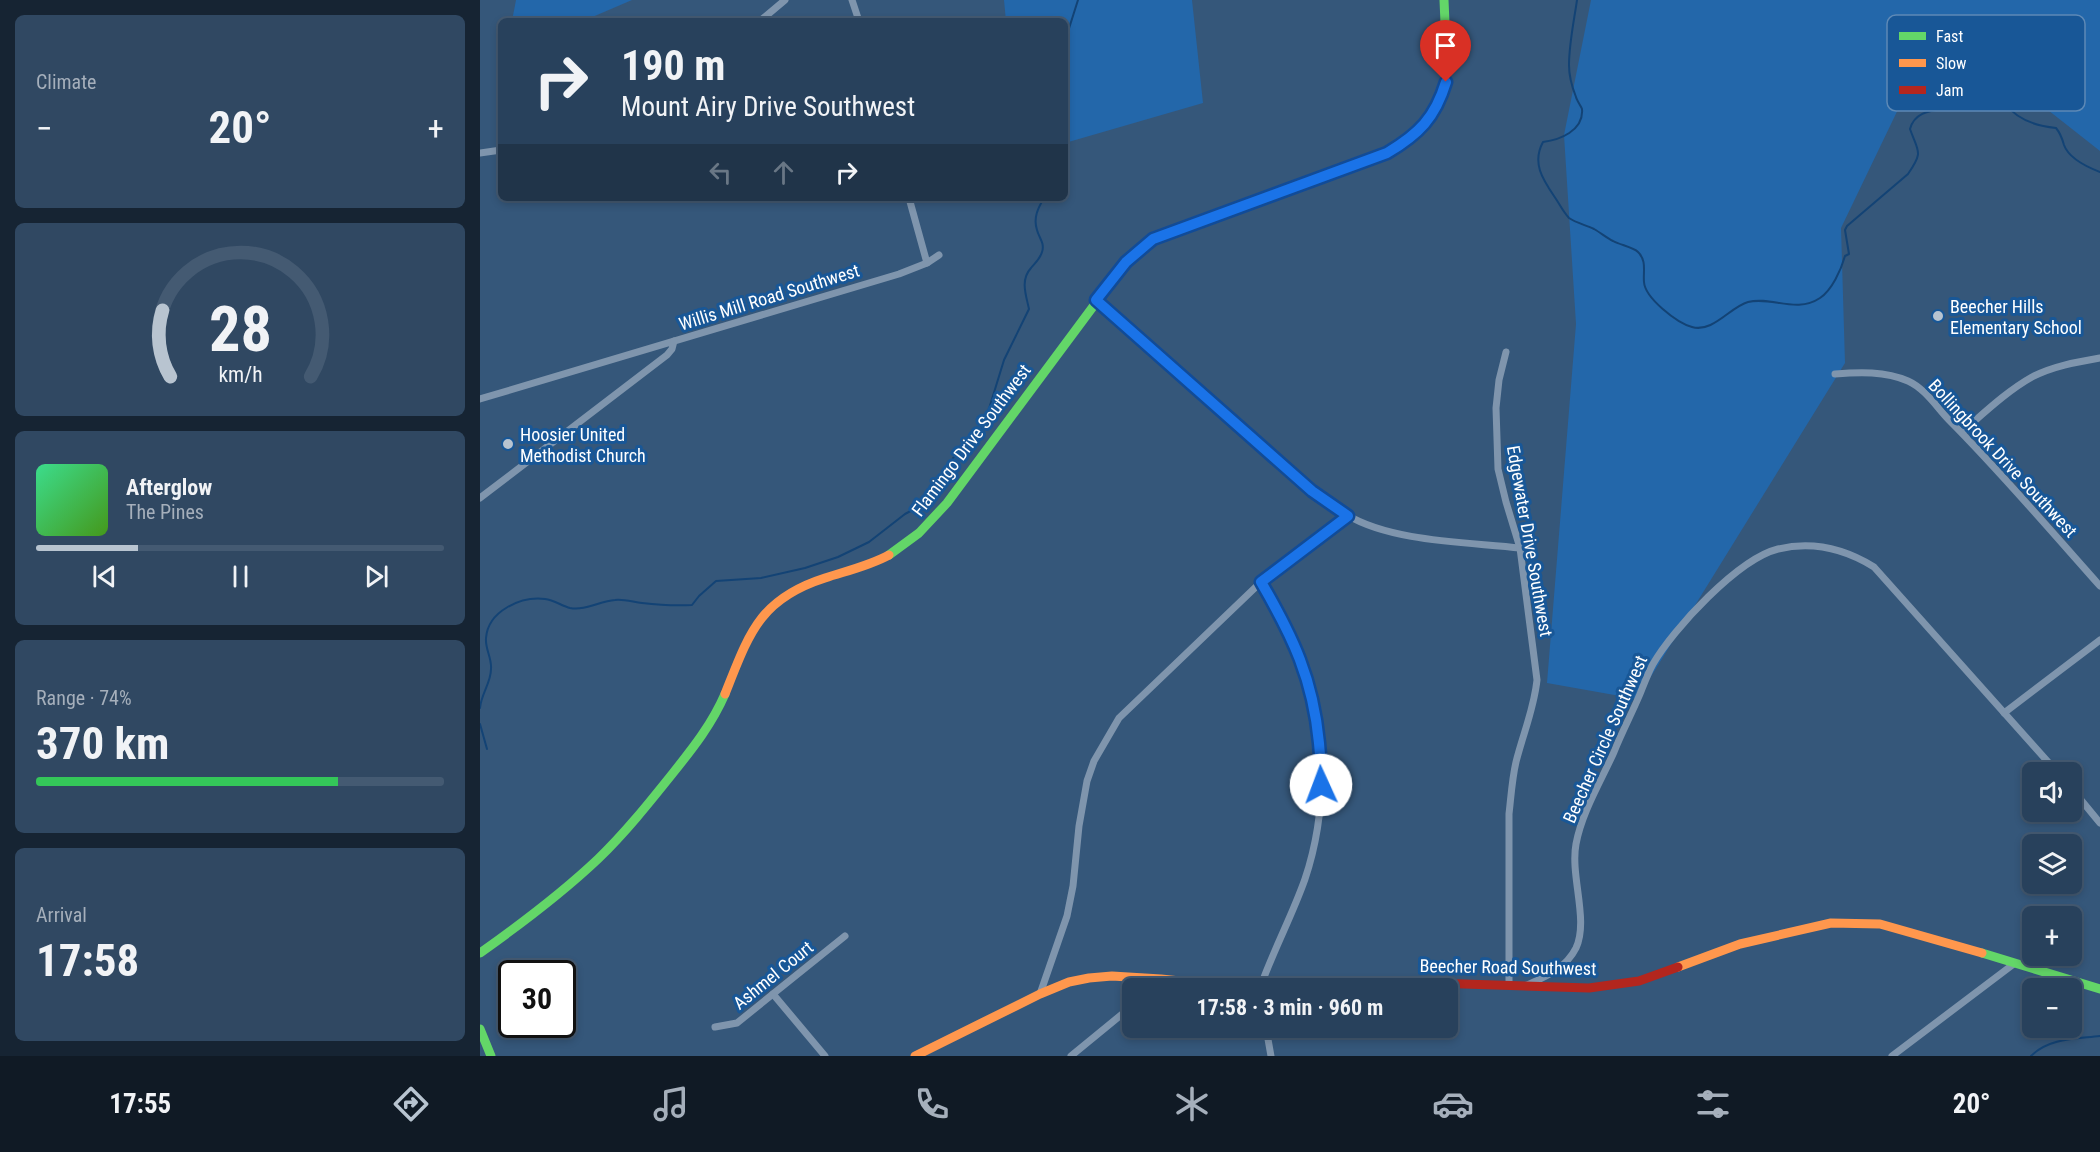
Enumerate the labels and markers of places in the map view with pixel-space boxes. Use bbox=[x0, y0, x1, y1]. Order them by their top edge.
pin bbox=[1420, 20, 1471, 82]
place label: Beecher Hills Elementary School bbox=[1950, 296, 2082, 338]
marker: Beecher Hills Elementary School bbox=[1931, 309, 1945, 323]
place label: Hoosier United Methodist Church bbox=[520, 424, 646, 466]
marker: Hoosier United Methodist Church bbox=[501, 437, 515, 451]

